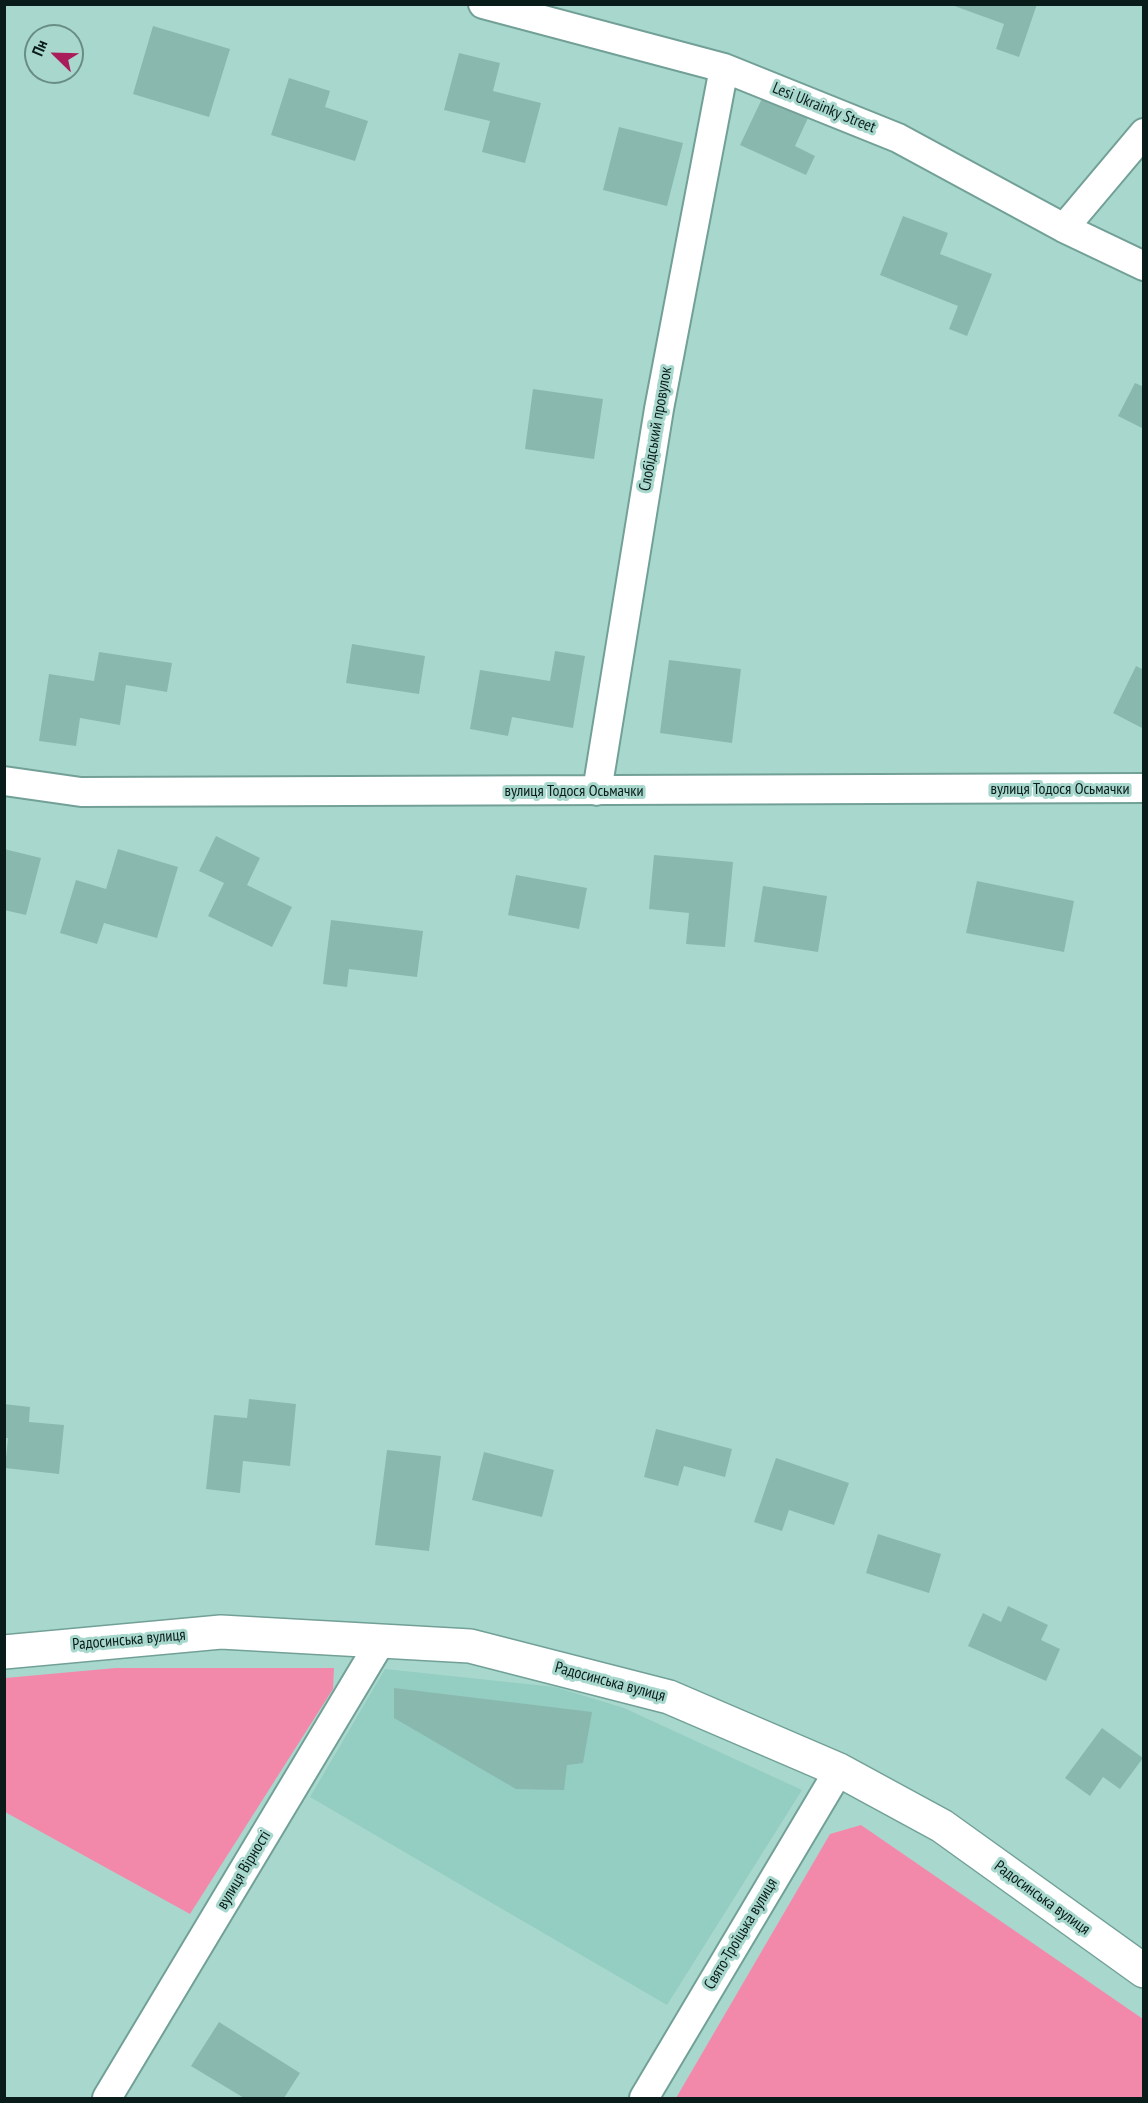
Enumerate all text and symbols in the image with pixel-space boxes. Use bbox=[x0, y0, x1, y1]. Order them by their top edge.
north arrow bbox=[24, 24, 84, 84]
text: Пн bbox=[27, 37, 52, 59]
street label: Lesi Ukrainky Street bbox=[770, 79, 878, 137]
street label: Слобідський провулок bbox=[636, 366, 676, 492]
street label: вулиця Тодося Осьмачки bbox=[991, 779, 1129, 799]
street label: вулиця Тодося Осьмачки bbox=[505, 781, 643, 801]
street label: Радосинська вулиця bbox=[72, 1625, 186, 1655]
street label: Радосинська вулиця bbox=[553, 1658, 667, 1706]
street label: вулиця Вірності bbox=[213, 1827, 275, 1913]
street label: Радосинська вулиця bbox=[990, 1857, 1094, 1939]
street label: Свято-Троїцька вулиця bbox=[700, 1875, 782, 1993]

